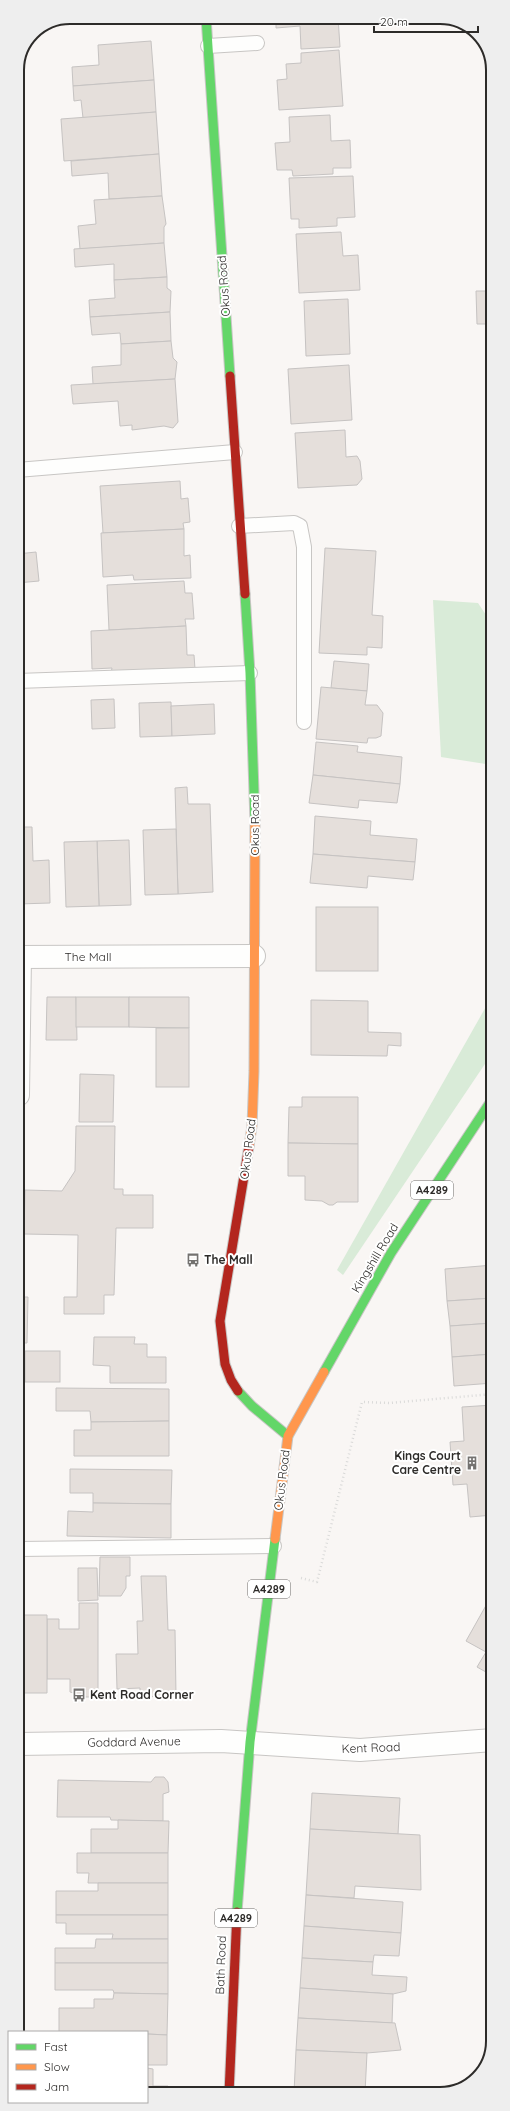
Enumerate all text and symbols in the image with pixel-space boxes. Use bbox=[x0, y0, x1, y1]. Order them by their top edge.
scale bar bbox=[374, 8, 478, 34]
text: 20 m bbox=[380, 14, 408, 29]
street label: Okus Road bbox=[214, 255, 233, 317]
street label: Okus Road bbox=[247, 794, 262, 856]
street label: The Mall bbox=[65, 949, 111, 964]
street label: Okus Road bbox=[236, 1118, 259, 1180]
road number: A4289 bbox=[411, 1181, 453, 1199]
street label: Kingshill Road bbox=[348, 1220, 401, 1295]
bus stop icon: The Mall bbox=[185, 1252, 201, 1268]
place label: The Mall bbox=[204, 1252, 253, 1267]
place label: Kings Court Care Centre bbox=[392, 1448, 461, 1477]
street label: Okus Road bbox=[270, 1449, 293, 1511]
building icon: Kings Court Care Centre bbox=[464, 1455, 480, 1471]
road number: A4289 bbox=[248, 1580, 290, 1598]
bus stop icon: Kent Road Corner bbox=[71, 1687, 87, 1703]
place label: Kent Road Corner bbox=[90, 1687, 194, 1702]
street label: Goddard Avenue bbox=[87, 1733, 181, 1750]
street label: Kent Road bbox=[341, 1739, 401, 1756]
road number: A4289 bbox=[215, 1909, 257, 1927]
street label: Bath Road bbox=[212, 1935, 229, 1995]
legend bbox=[8, 2031, 148, 2103]
text: Fast bbox=[44, 2039, 68, 2054]
text: Slow bbox=[44, 2059, 70, 2074]
text: Jam bbox=[44, 2079, 69, 2094]

